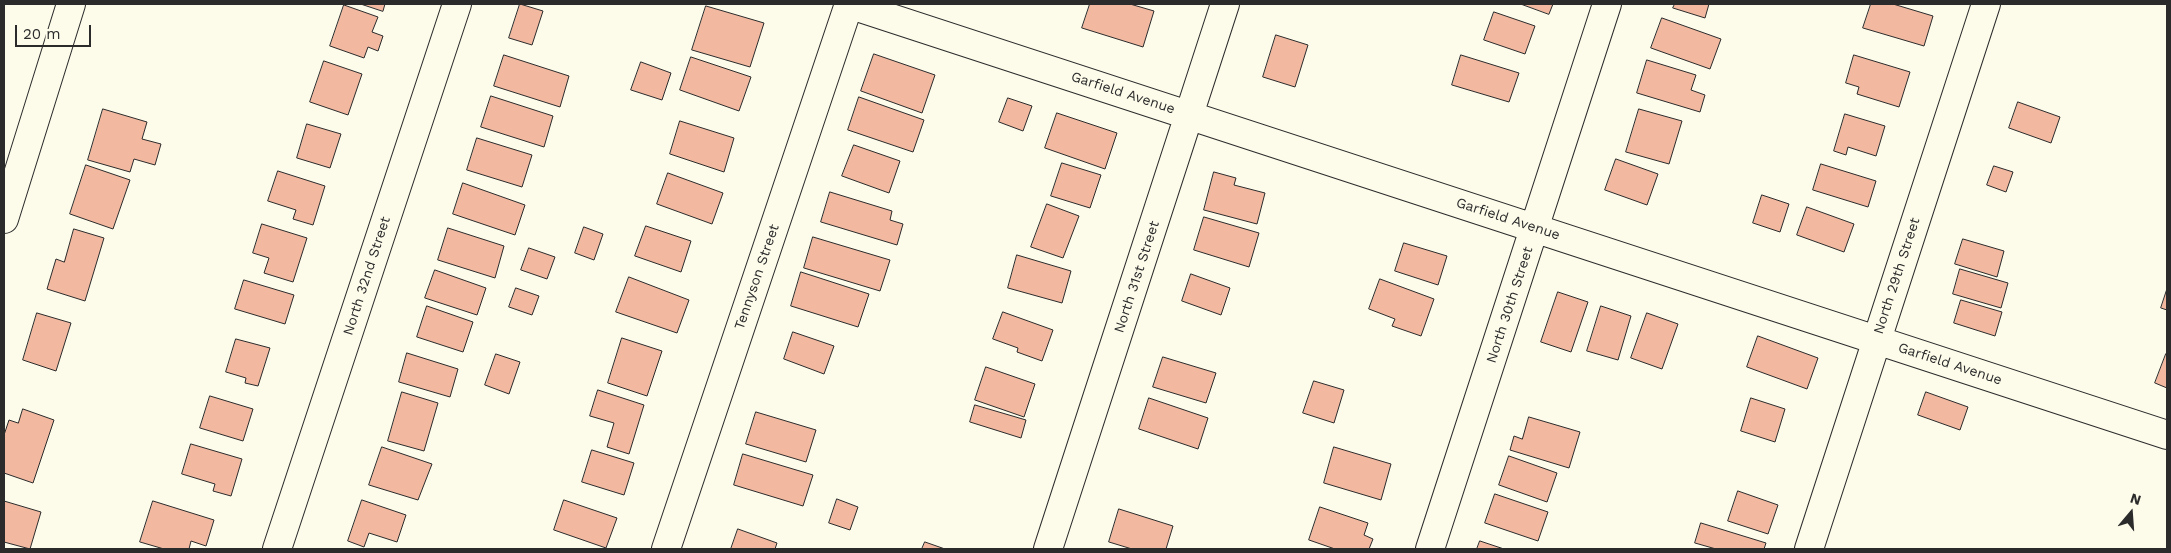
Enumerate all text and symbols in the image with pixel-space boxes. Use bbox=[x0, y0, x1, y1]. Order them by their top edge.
scale bar bbox=[18, 15, 94, 47]
text: 20 m bbox=[23, 25, 61, 43]
street label: Garfield Avenue bbox=[1069, 68, 1177, 118]
street label: Garfield Avenue bbox=[1454, 194, 1562, 244]
street label: North 32nd Street bbox=[340, 215, 394, 337]
street label: North 29th Street bbox=[1870, 216, 1924, 336]
street label: North 31st Street bbox=[1111, 219, 1163, 335]
street label: Tennyson Street bbox=[731, 222, 783, 332]
street label: North 30th Street bbox=[1483, 245, 1537, 365]
street label: Garfield Avenue bbox=[1896, 339, 2004, 389]
north arrow bbox=[2106, 488, 2156, 538]
text: N bbox=[2128, 490, 2143, 508]

